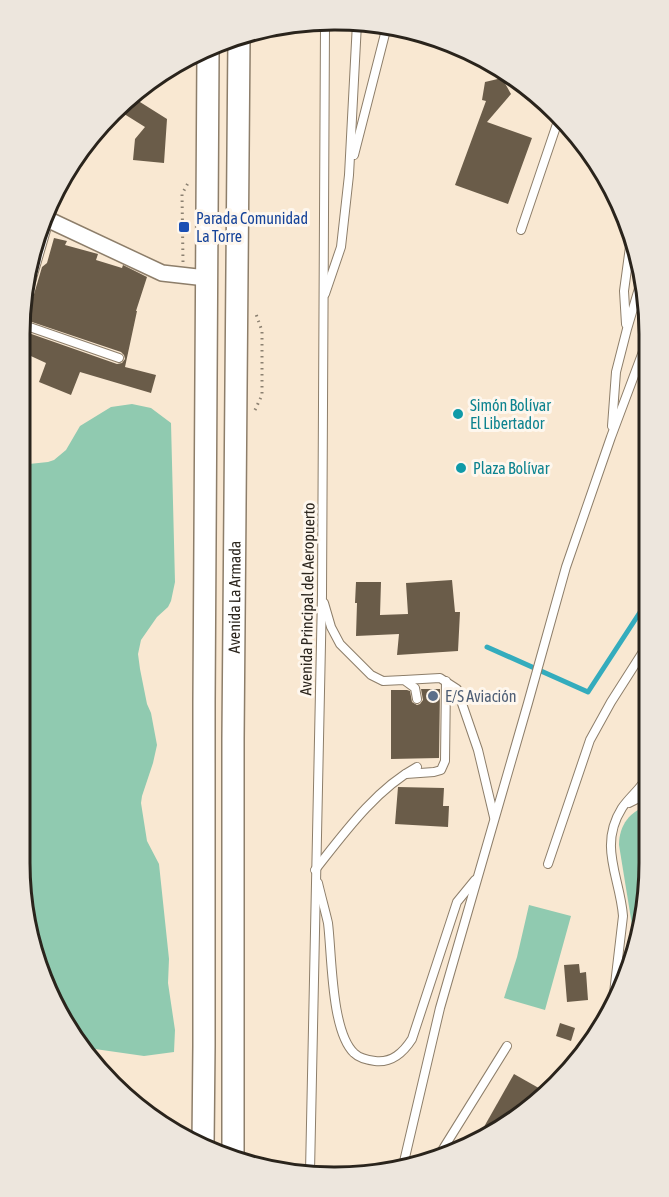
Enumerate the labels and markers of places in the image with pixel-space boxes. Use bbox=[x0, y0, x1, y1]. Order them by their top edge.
place label: Parada Comunidad La Torre bbox=[196, 209, 308, 245]
marker: Parada Comunidad La Torre bbox=[177, 220, 191, 234]
place label: Simón Bolívar El Libertador bbox=[470, 396, 551, 432]
marker: Simón Bolívar El Libertador bbox=[451, 407, 465, 421]
place label: Plaza Bolívar bbox=[473, 459, 550, 477]
marker: Plaza Bolívar bbox=[454, 461, 468, 475]
place label: E/S Aviación bbox=[445, 687, 517, 705]
marker: E/S Aviación bbox=[426, 689, 440, 703]

